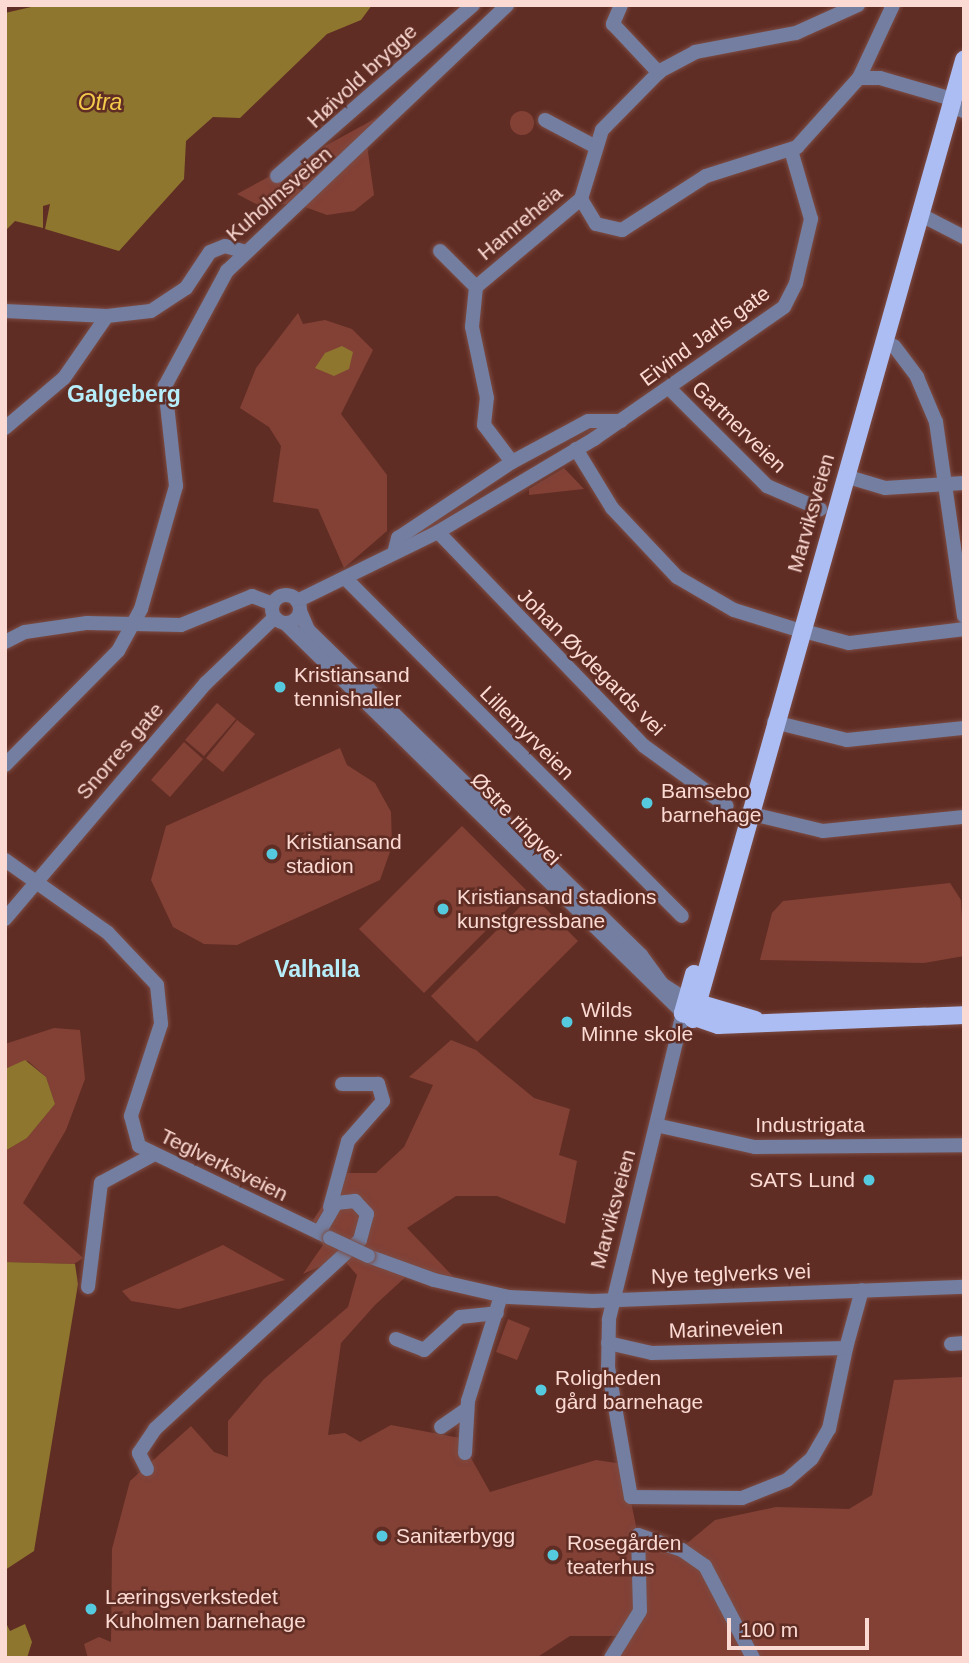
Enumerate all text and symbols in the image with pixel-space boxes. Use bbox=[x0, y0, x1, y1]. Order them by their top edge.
street label: Høivold brygge bbox=[302, 19, 422, 133]
water label: Otra bbox=[78, 88, 122, 116]
street label: Kuholmsveien bbox=[221, 141, 337, 247]
street label: Hamreheia bbox=[473, 180, 567, 266]
street label: Eivind Jarls gate bbox=[635, 281, 775, 391]
street label: Gartnerveien bbox=[687, 376, 791, 478]
district label: Galgeberg bbox=[67, 380, 181, 408]
street label: Marviksveien bbox=[782, 451, 840, 575]
street label: Johan Øydegards vei bbox=[512, 583, 670, 741]
place label: Kristiansand tennishaller bbox=[294, 662, 410, 712]
marker: Kristiansand tennishaller bbox=[272, 679, 288, 695]
street label: Lillemyrveien bbox=[475, 681, 579, 785]
street label: Snorres gate bbox=[71, 697, 169, 805]
street label: Østre ringvei bbox=[466, 767, 566, 871]
place label: Bamsebo barnehage bbox=[661, 778, 761, 828]
marker: Bamsebo barnehage bbox=[639, 795, 655, 811]
place label: Kristiansand stadion bbox=[286, 829, 402, 879]
marker: Kristiansand stadion bbox=[264, 846, 280, 862]
place label: Kristiansand stadions kunstgressbane bbox=[457, 884, 657, 934]
marker: Kristiansand stadions kunstgressbane bbox=[435, 901, 451, 917]
district label: Valhalla bbox=[274, 955, 360, 983]
place label: Wilds Minne skole bbox=[581, 997, 693, 1047]
marker: Wilds Minne skole bbox=[559, 1014, 575, 1030]
street label: Industrigata bbox=[755, 1112, 865, 1138]
street label: Teglverksveien bbox=[156, 1123, 292, 1207]
street label: Marviksveien bbox=[585, 1147, 641, 1271]
place label: SATS Lund bbox=[749, 1167, 855, 1193]
marker: SATS Lund bbox=[861, 1172, 877, 1188]
street label: Nye teglverks vei bbox=[651, 1259, 811, 1289]
street label: Marineveien bbox=[668, 1314, 784, 1344]
place label: Roligheden gård barnehage bbox=[555, 1365, 703, 1415]
marker: Roligheden gård barnehage bbox=[533, 1382, 549, 1398]
place label: Sanitærbygg bbox=[396, 1523, 515, 1549]
marker: Sanitærbygg bbox=[374, 1528, 390, 1544]
place label: Rosegården teaterhus bbox=[567, 1530, 681, 1580]
marker: Rosegården teaterhus bbox=[545, 1547, 561, 1563]
place label: Læringsverkstedet Kuholmen barnehage bbox=[105, 1584, 306, 1634]
marker: Læringsverkstedet Kuholmen barnehage bbox=[83, 1601, 99, 1617]
scale bar bbox=[731, 1604, 873, 1648]
text: 100 m bbox=[740, 1618, 798, 1641]

